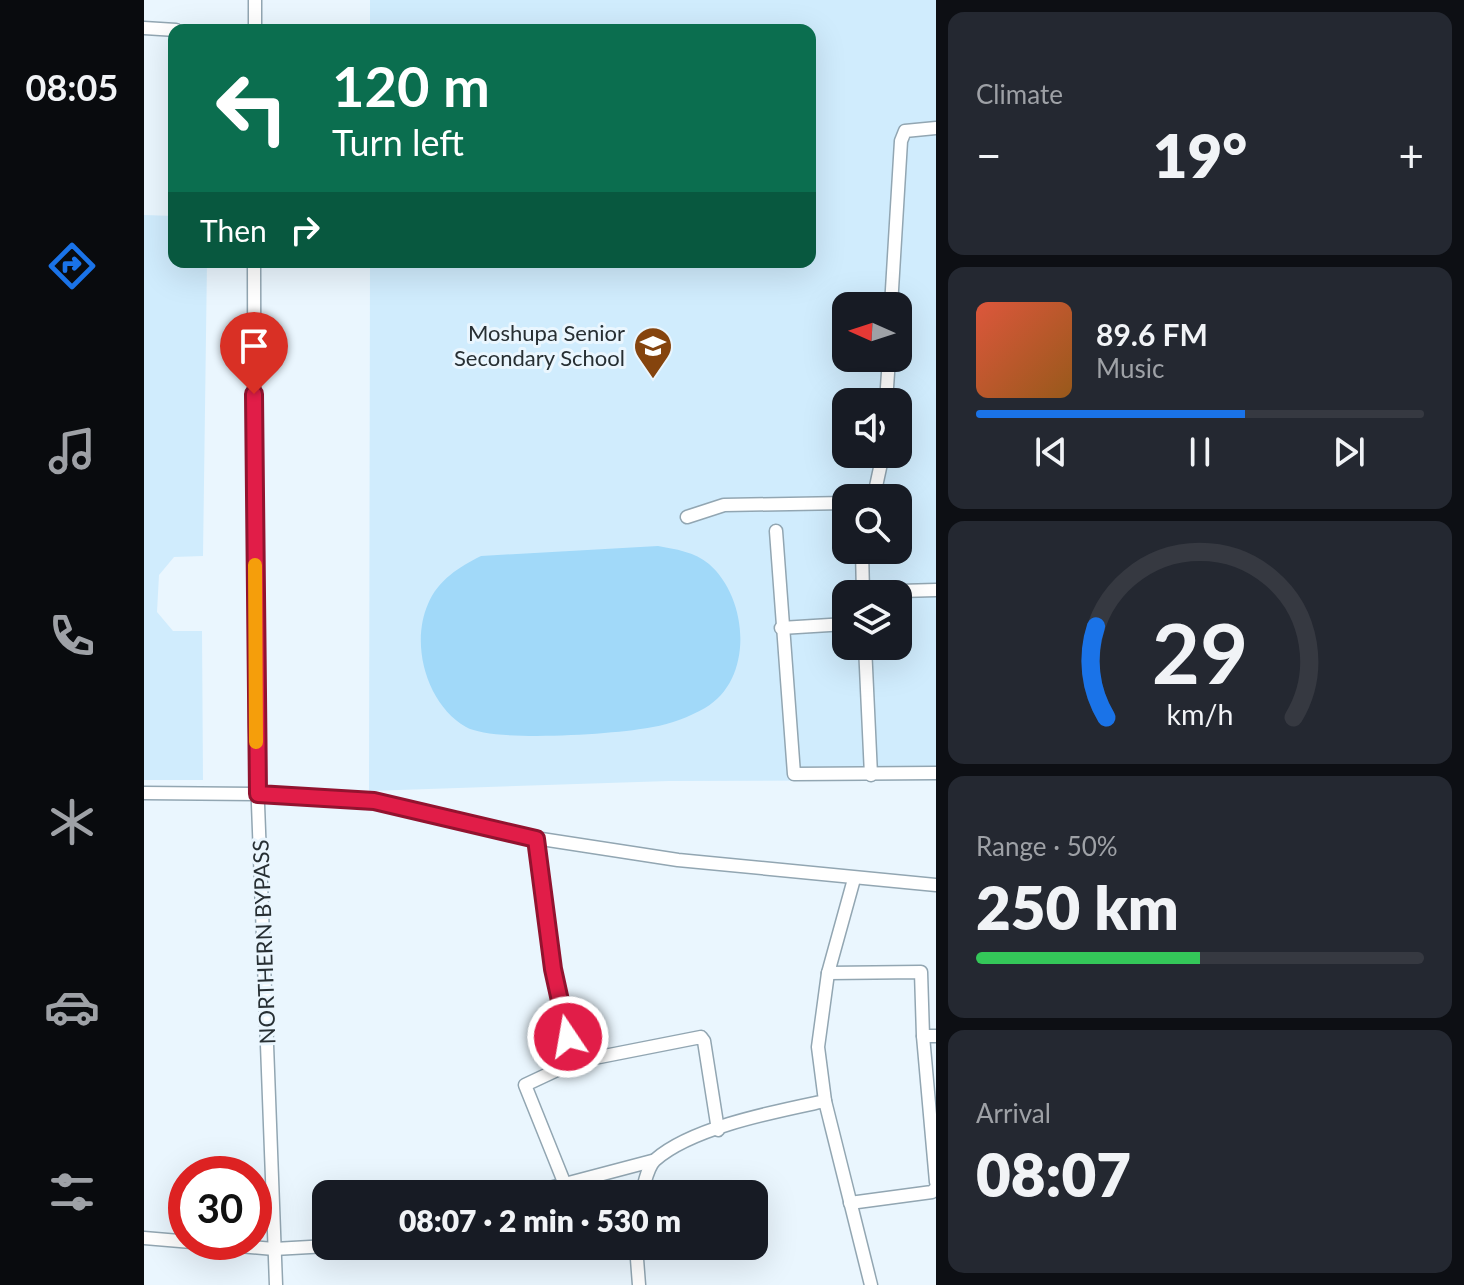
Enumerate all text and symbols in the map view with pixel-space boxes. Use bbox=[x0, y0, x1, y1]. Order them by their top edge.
text: 120 m bbox=[332, 52, 490, 119]
icon: left bbox=[200, 56, 304, 160]
text: 08:05 bbox=[26, 65, 118, 109]
text: Climate bbox=[976, 78, 1063, 110]
text: 19° bbox=[1153, 119, 1247, 191]
text: Turn left bbox=[332, 120, 464, 164]
text: − bbox=[976, 129, 1002, 181]
text: + bbox=[1398, 129, 1424, 181]
icon: right bbox=[283, 208, 327, 252]
text: Then bbox=[200, 212, 267, 248]
icon: directions bbox=[44, 238, 100, 294]
north arrow bbox=[832, 292, 912, 372]
map controls bbox=[832, 292, 912, 660]
pin bbox=[220, 312, 288, 394]
text: 89.6 FM bbox=[1096, 316, 1208, 352]
place label: Moshupa Senior Secondary School bbox=[454, 319, 625, 371]
icon: arrive bbox=[232, 324, 276, 368]
school or university icon: Moshupa Senior Secondary School bbox=[632, 325, 674, 380]
text: Music bbox=[1096, 352, 1164, 384]
button: sound bbox=[832, 388, 912, 468]
icon: music bbox=[44, 423, 100, 479]
icon: previous bbox=[1029, 430, 1073, 474]
icon: pause bbox=[1178, 430, 1222, 474]
icon: next bbox=[1327, 430, 1371, 474]
button: search bbox=[832, 484, 912, 564]
button: layers bbox=[832, 580, 912, 660]
text: 29 bbox=[1152, 602, 1248, 702]
icon: phone bbox=[44, 608, 100, 664]
text: km/h bbox=[1167, 698, 1233, 732]
icon: climate bbox=[44, 794, 100, 850]
text: Range · 50% bbox=[976, 830, 1118, 862]
street label: NORTHERN BYPASS bbox=[246, 839, 281, 1045]
text: 250 km bbox=[976, 871, 1179, 943]
icon: car bbox=[44, 979, 100, 1035]
position arrow bbox=[526, 995, 610, 1079]
text: Arrival bbox=[976, 1097, 1051, 1129]
text: 08:07 bbox=[976, 1138, 1131, 1210]
speed limit sign: 30 bbox=[168, 1156, 272, 1260]
icon: filters bbox=[44, 1164, 100, 1220]
text: 08:07 · 2 min · 530 m bbox=[399, 1202, 681, 1238]

